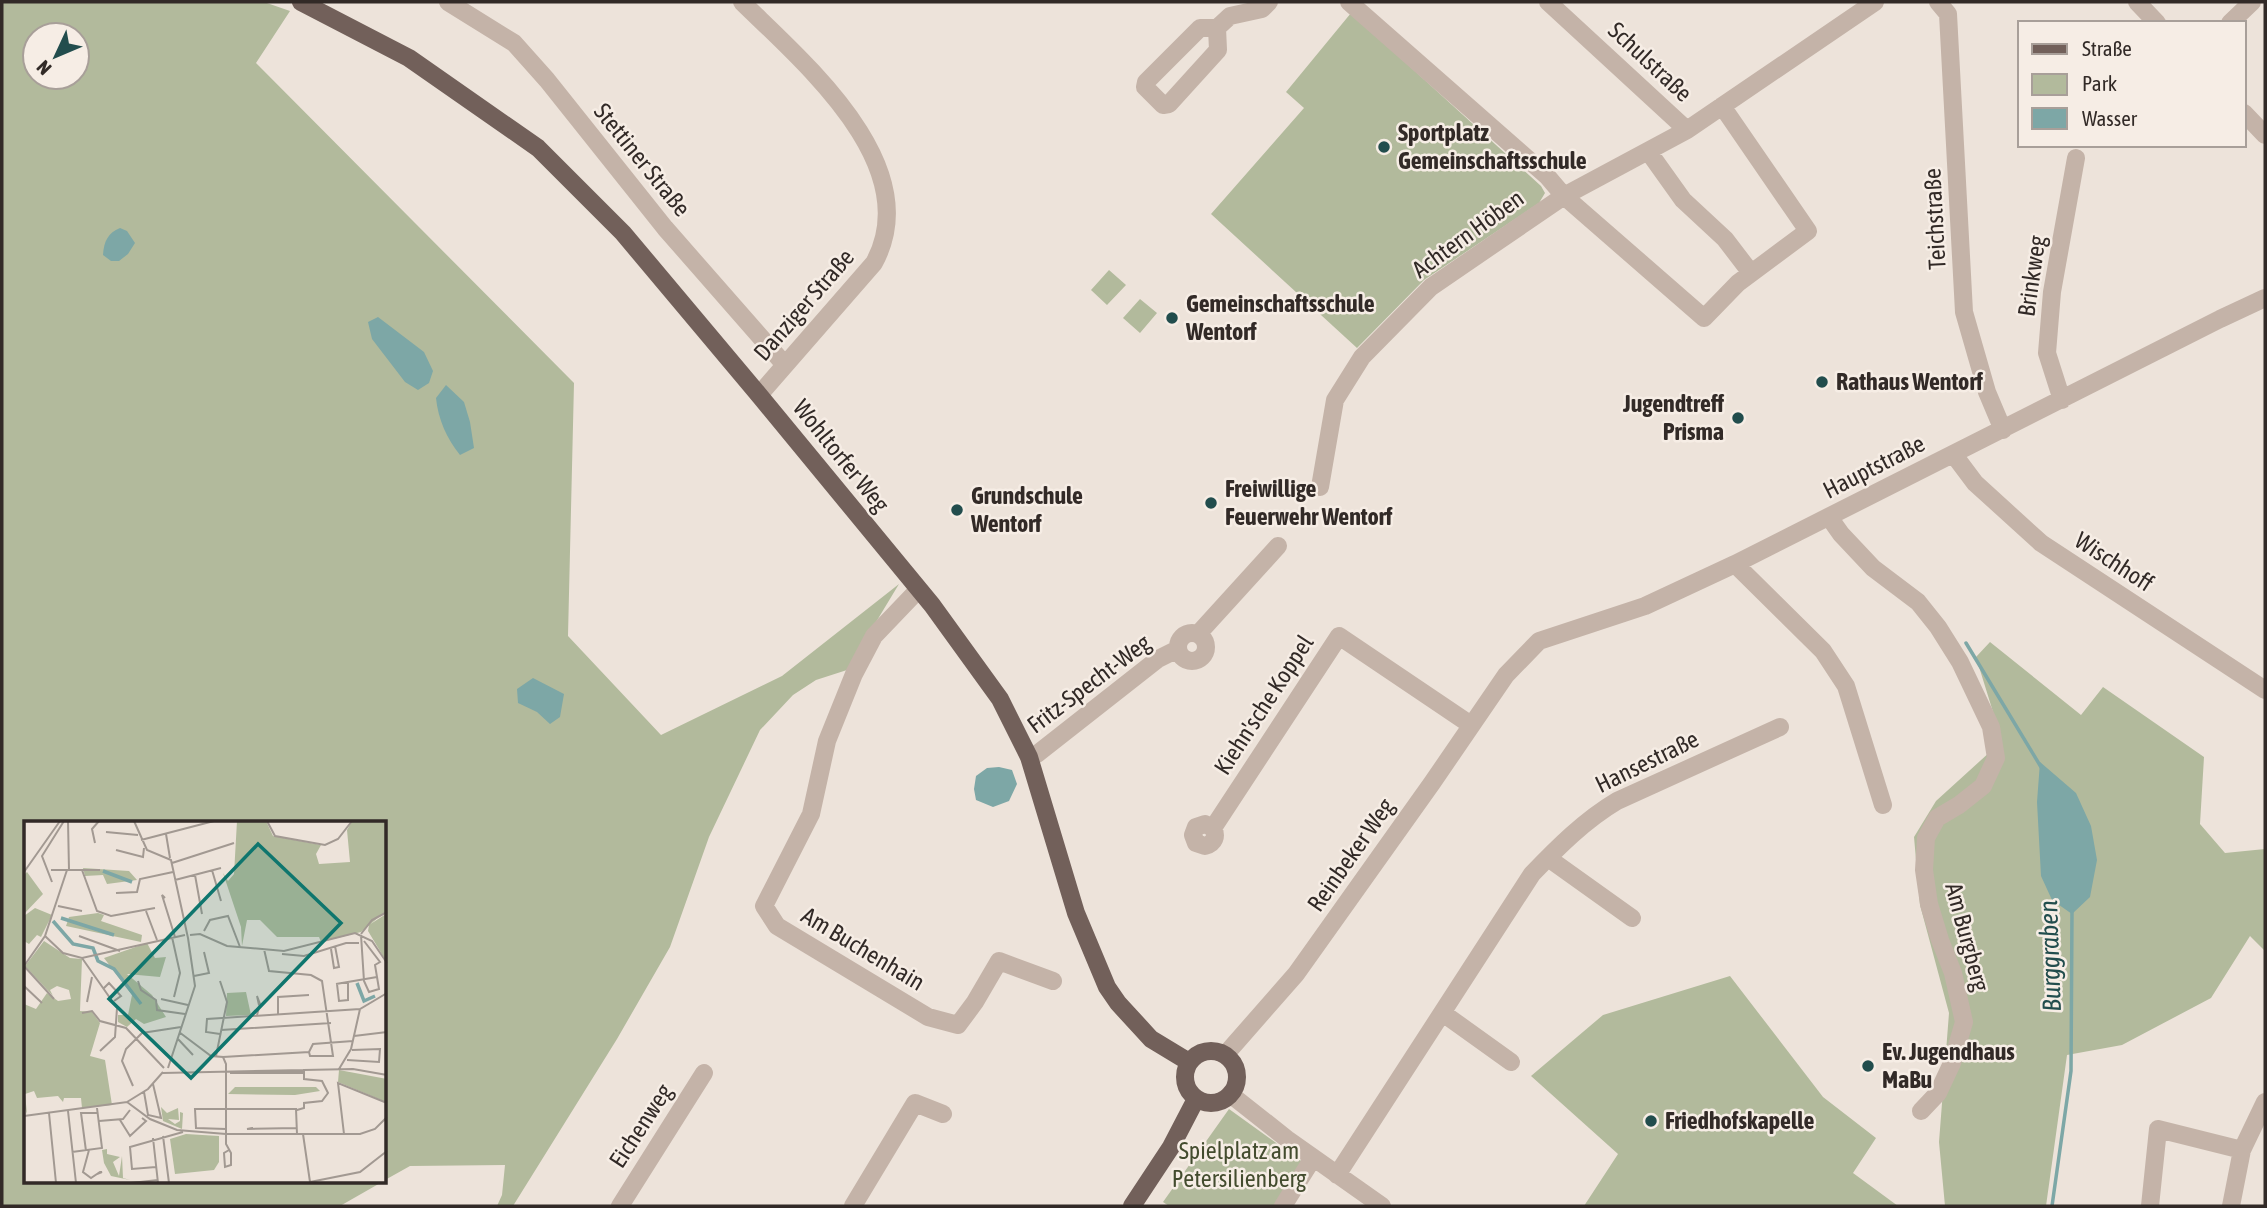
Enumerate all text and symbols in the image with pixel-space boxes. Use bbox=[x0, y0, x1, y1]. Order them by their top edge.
street label: Schulstraße bbox=[1603, 16, 1698, 107]
north arrow bbox=[21, 21, 91, 91]
legend bbox=[2018, 21, 2246, 147]
text: Straße bbox=[2082, 36, 2132, 60]
text: N bbox=[32, 56, 56, 79]
text: Park bbox=[2082, 71, 2117, 95]
street label: Stettiner Straße bbox=[589, 98, 696, 221]
text: Wasser bbox=[2082, 106, 2138, 130]
place label: Sportplatz Gemeinschaftsschule bbox=[1398, 119, 1587, 174]
marker: Sportplatz Gemeinschaftsschule bbox=[1376, 139, 1392, 155]
street label: Teichstraße bbox=[1918, 168, 1951, 270]
street label: Achtern Höben bbox=[1407, 184, 1529, 283]
street label: Brinkweg bbox=[2012, 233, 2051, 318]
street label: Danziger Straße bbox=[748, 244, 859, 366]
place label: Gemeinschaftsschule Wentorf bbox=[1185, 290, 1375, 345]
marker: Gemeinschaftsschule Wentorf bbox=[1164, 310, 1180, 326]
place label: Rathaus Wentorf bbox=[1836, 368, 1983, 395]
marker: Rathaus Wentorf bbox=[1814, 374, 1830, 390]
place label: Jugendtreff Prisma bbox=[1622, 390, 1725, 445]
street label: Wohltorfer Weg bbox=[788, 394, 895, 518]
marker: Jugendtreff Prisma bbox=[1730, 410, 1746, 426]
street label: Hauptstraße bbox=[1818, 429, 1929, 504]
place label: Freiwillige Feuerwehr Wentorf bbox=[1225, 475, 1393, 530]
place label: Grundschule Wentorf bbox=[970, 482, 1083, 537]
marker: Freiwillige Feuerwehr Wentorf bbox=[1203, 495, 1219, 511]
marker: Grundschule Wentorf bbox=[949, 502, 965, 518]
street label: Wischhoff bbox=[2070, 526, 2158, 597]
street label: Fritz-Specht-Weg bbox=[1022, 628, 1156, 739]
street label: Kiehn'sche Koppel bbox=[1209, 629, 1319, 779]
street label: Hansestraße bbox=[1591, 725, 1703, 798]
street label: Reinbeker Weg bbox=[1302, 793, 1400, 916]
inset map bbox=[24, 821, 387, 1184]
street label: Am Burgberg bbox=[1940, 880, 1995, 995]
water label: Burggraben bbox=[2033, 899, 2067, 1012]
street label: Am Buchenhain bbox=[797, 901, 929, 996]
place label: Ev. Jugendhaus MaBu bbox=[1882, 1038, 2015, 1093]
marker: Ev. Jugendhaus MaBu bbox=[1860, 1058, 1876, 1074]
street label: Eichenweg bbox=[604, 1078, 678, 1173]
place label: Friedhofskapelle bbox=[1665, 1107, 1814, 1134]
marker: Friedhofskapelle bbox=[1643, 1113, 1659, 1129]
park label: Spielplatz am Petersilienberg bbox=[1172, 1137, 1307, 1192]

